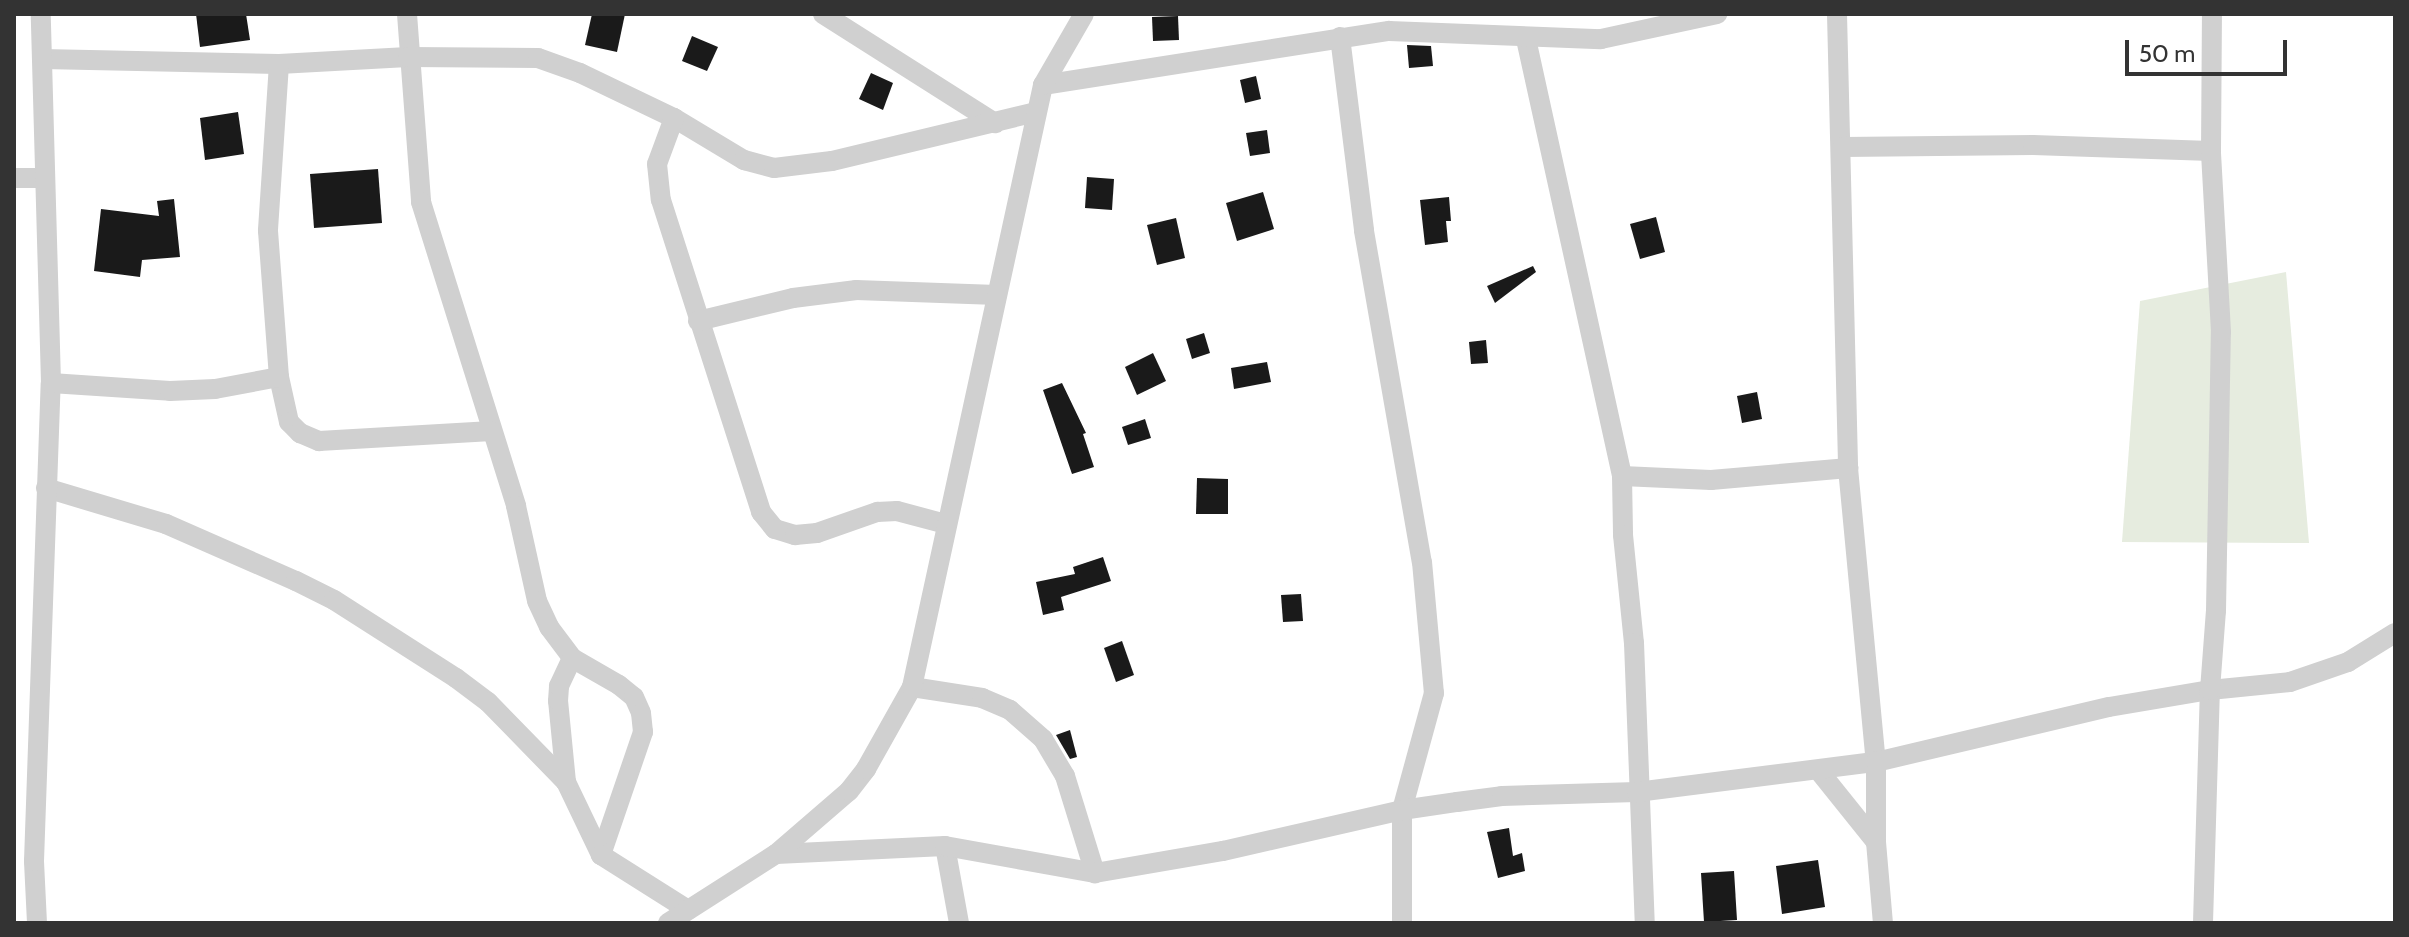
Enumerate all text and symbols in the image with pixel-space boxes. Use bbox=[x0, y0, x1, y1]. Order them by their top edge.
scale bar bbox=[2129, 24, 2291, 74]
text: 50 m bbox=[2139, 39, 2195, 68]

